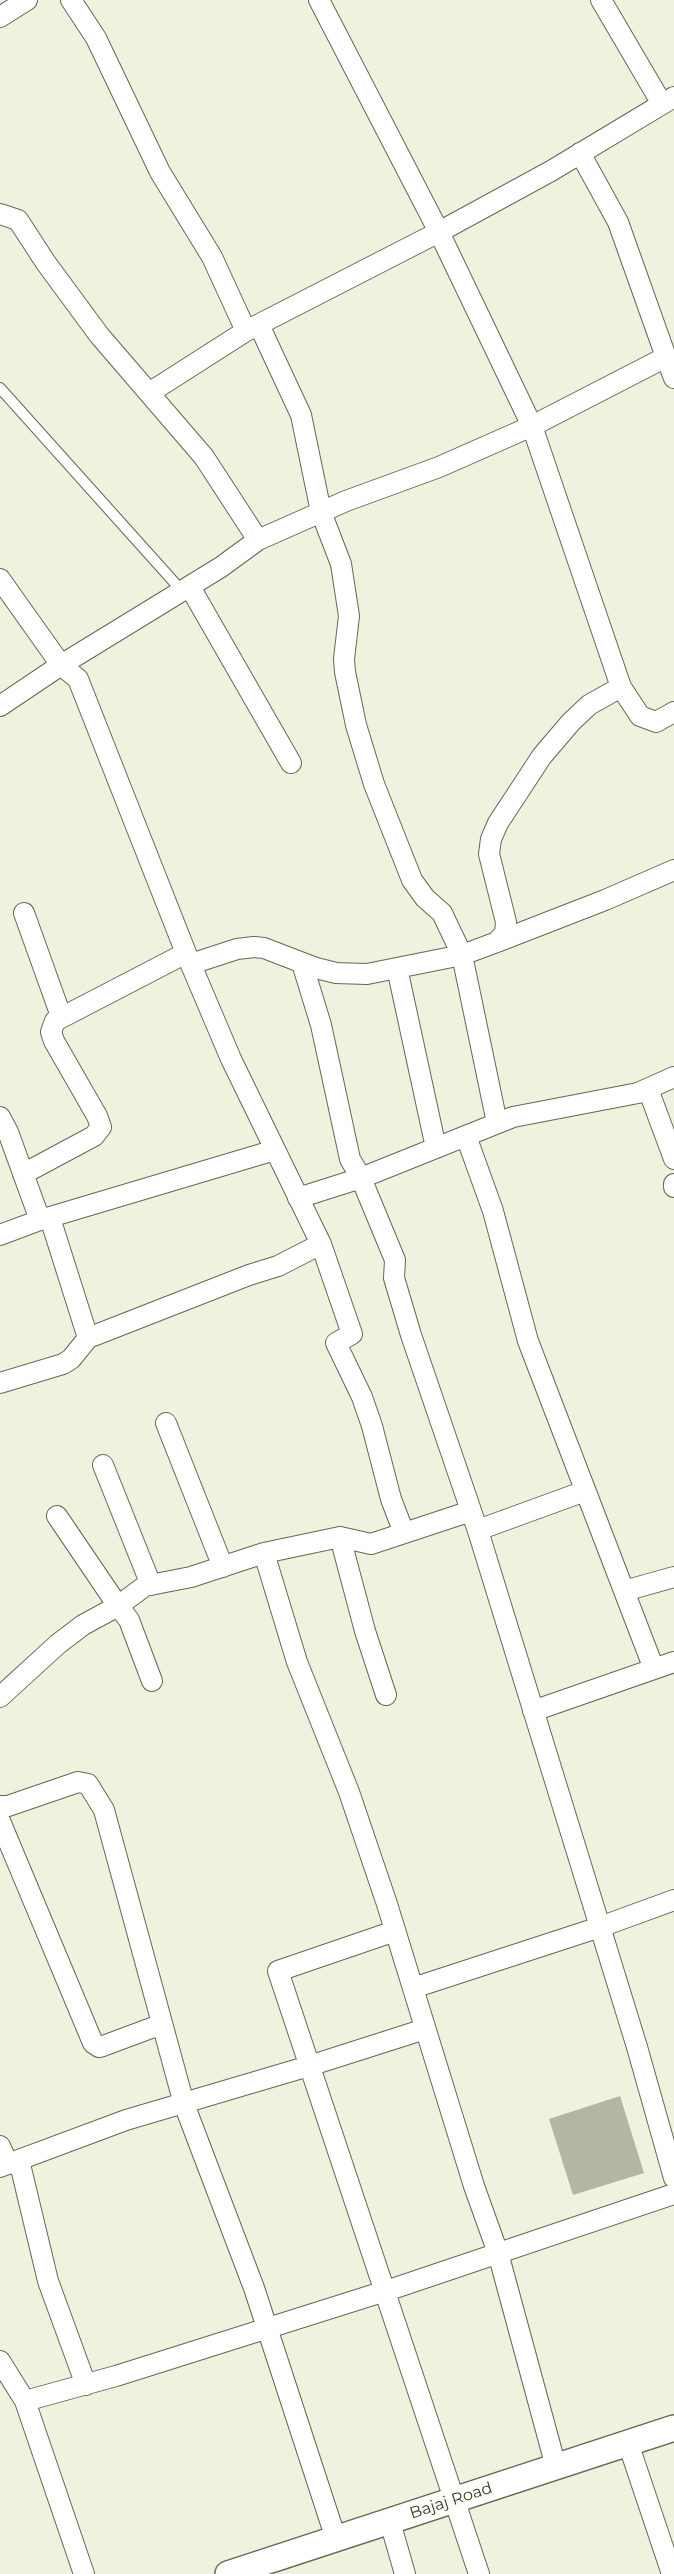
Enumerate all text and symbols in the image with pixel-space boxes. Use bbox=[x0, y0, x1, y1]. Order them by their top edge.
street label: Bajaj Road bbox=[407, 2479, 495, 2523]

